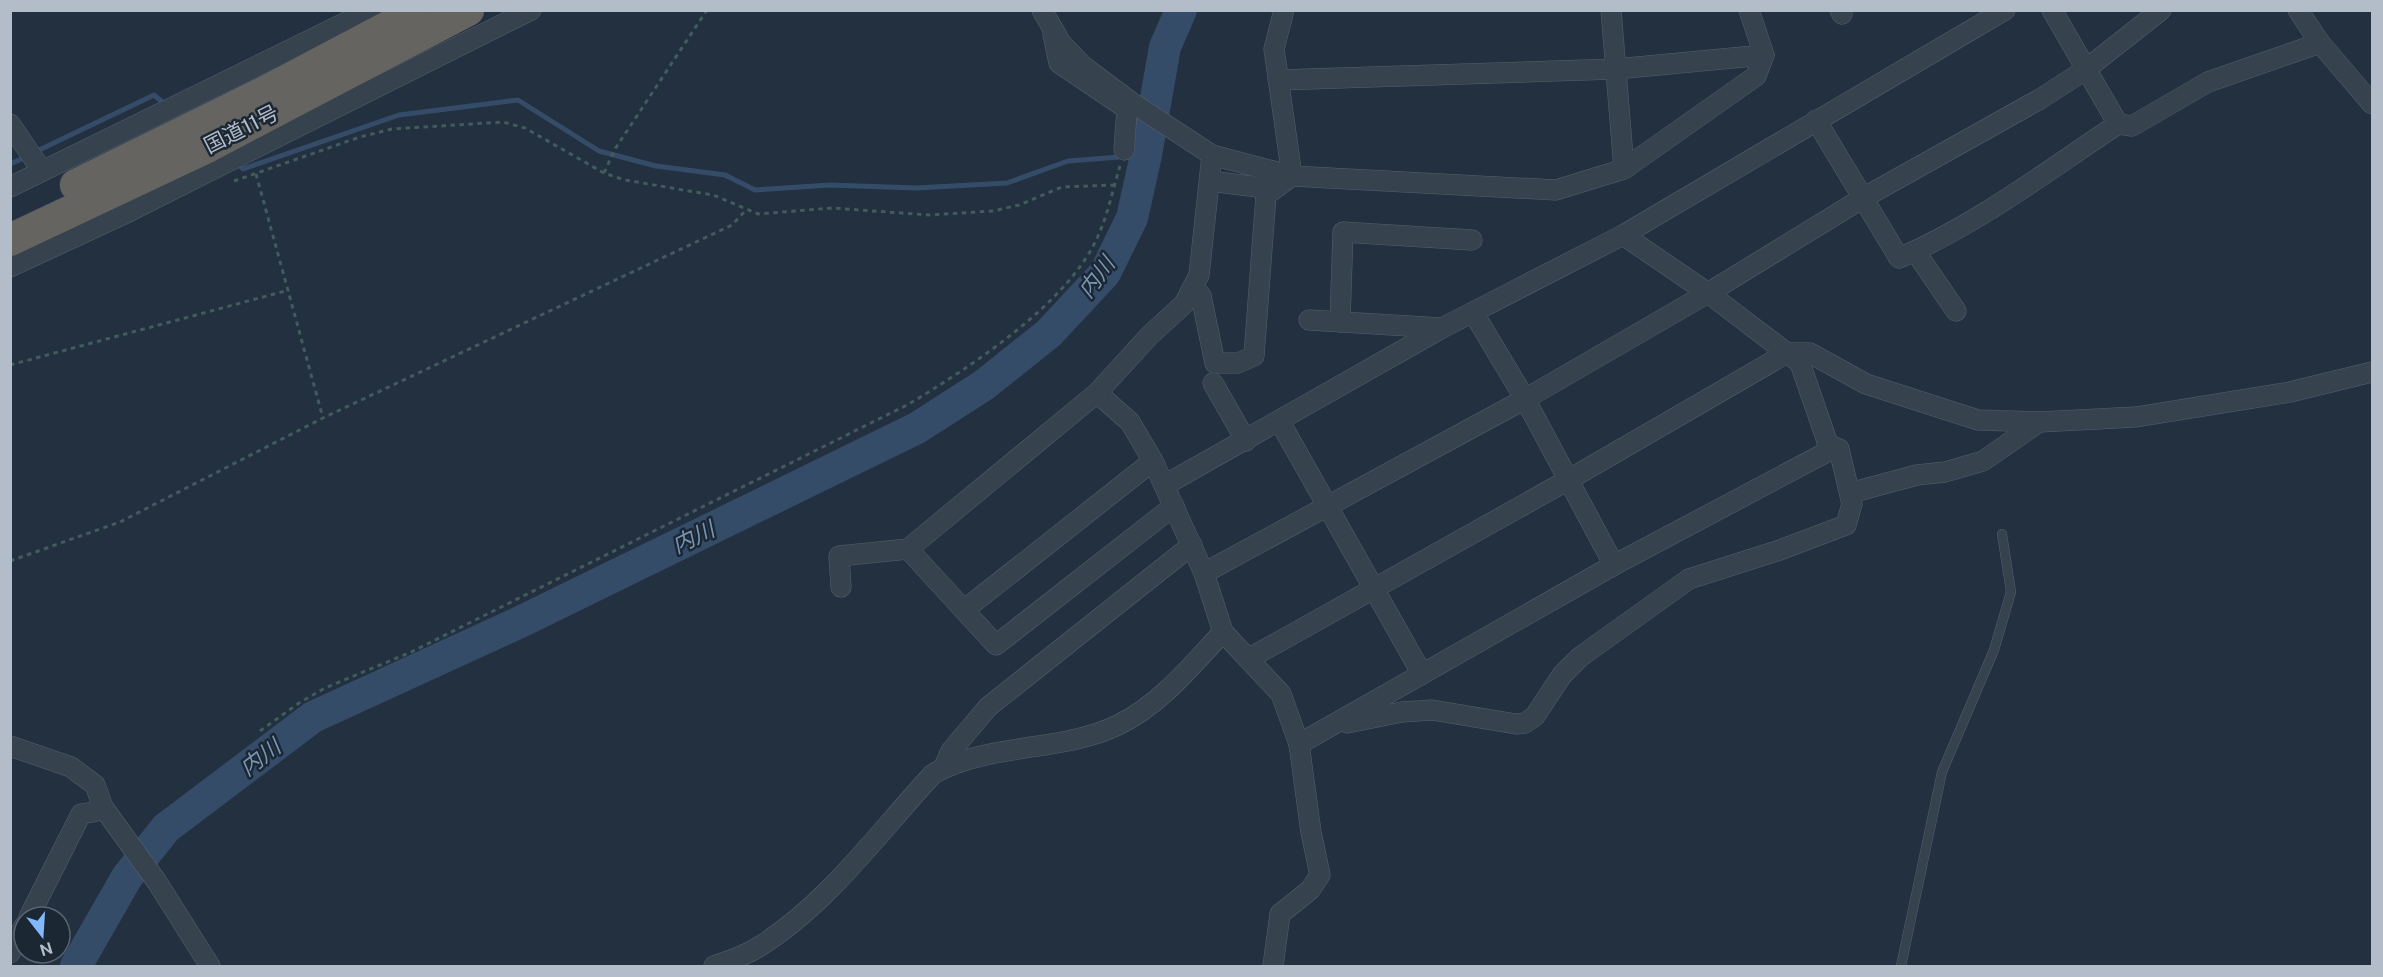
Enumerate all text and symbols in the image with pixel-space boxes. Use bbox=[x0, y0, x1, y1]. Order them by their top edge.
street label: 国道11号 bbox=[200, 100, 282, 158]
water label: 内川 bbox=[1072, 250, 1121, 302]
water label: 内川 bbox=[668, 515, 720, 558]
water label: 内川 bbox=[235, 732, 287, 781]
north arrow bbox=[12, 905, 72, 965]
text: N bbox=[37, 938, 55, 960]

